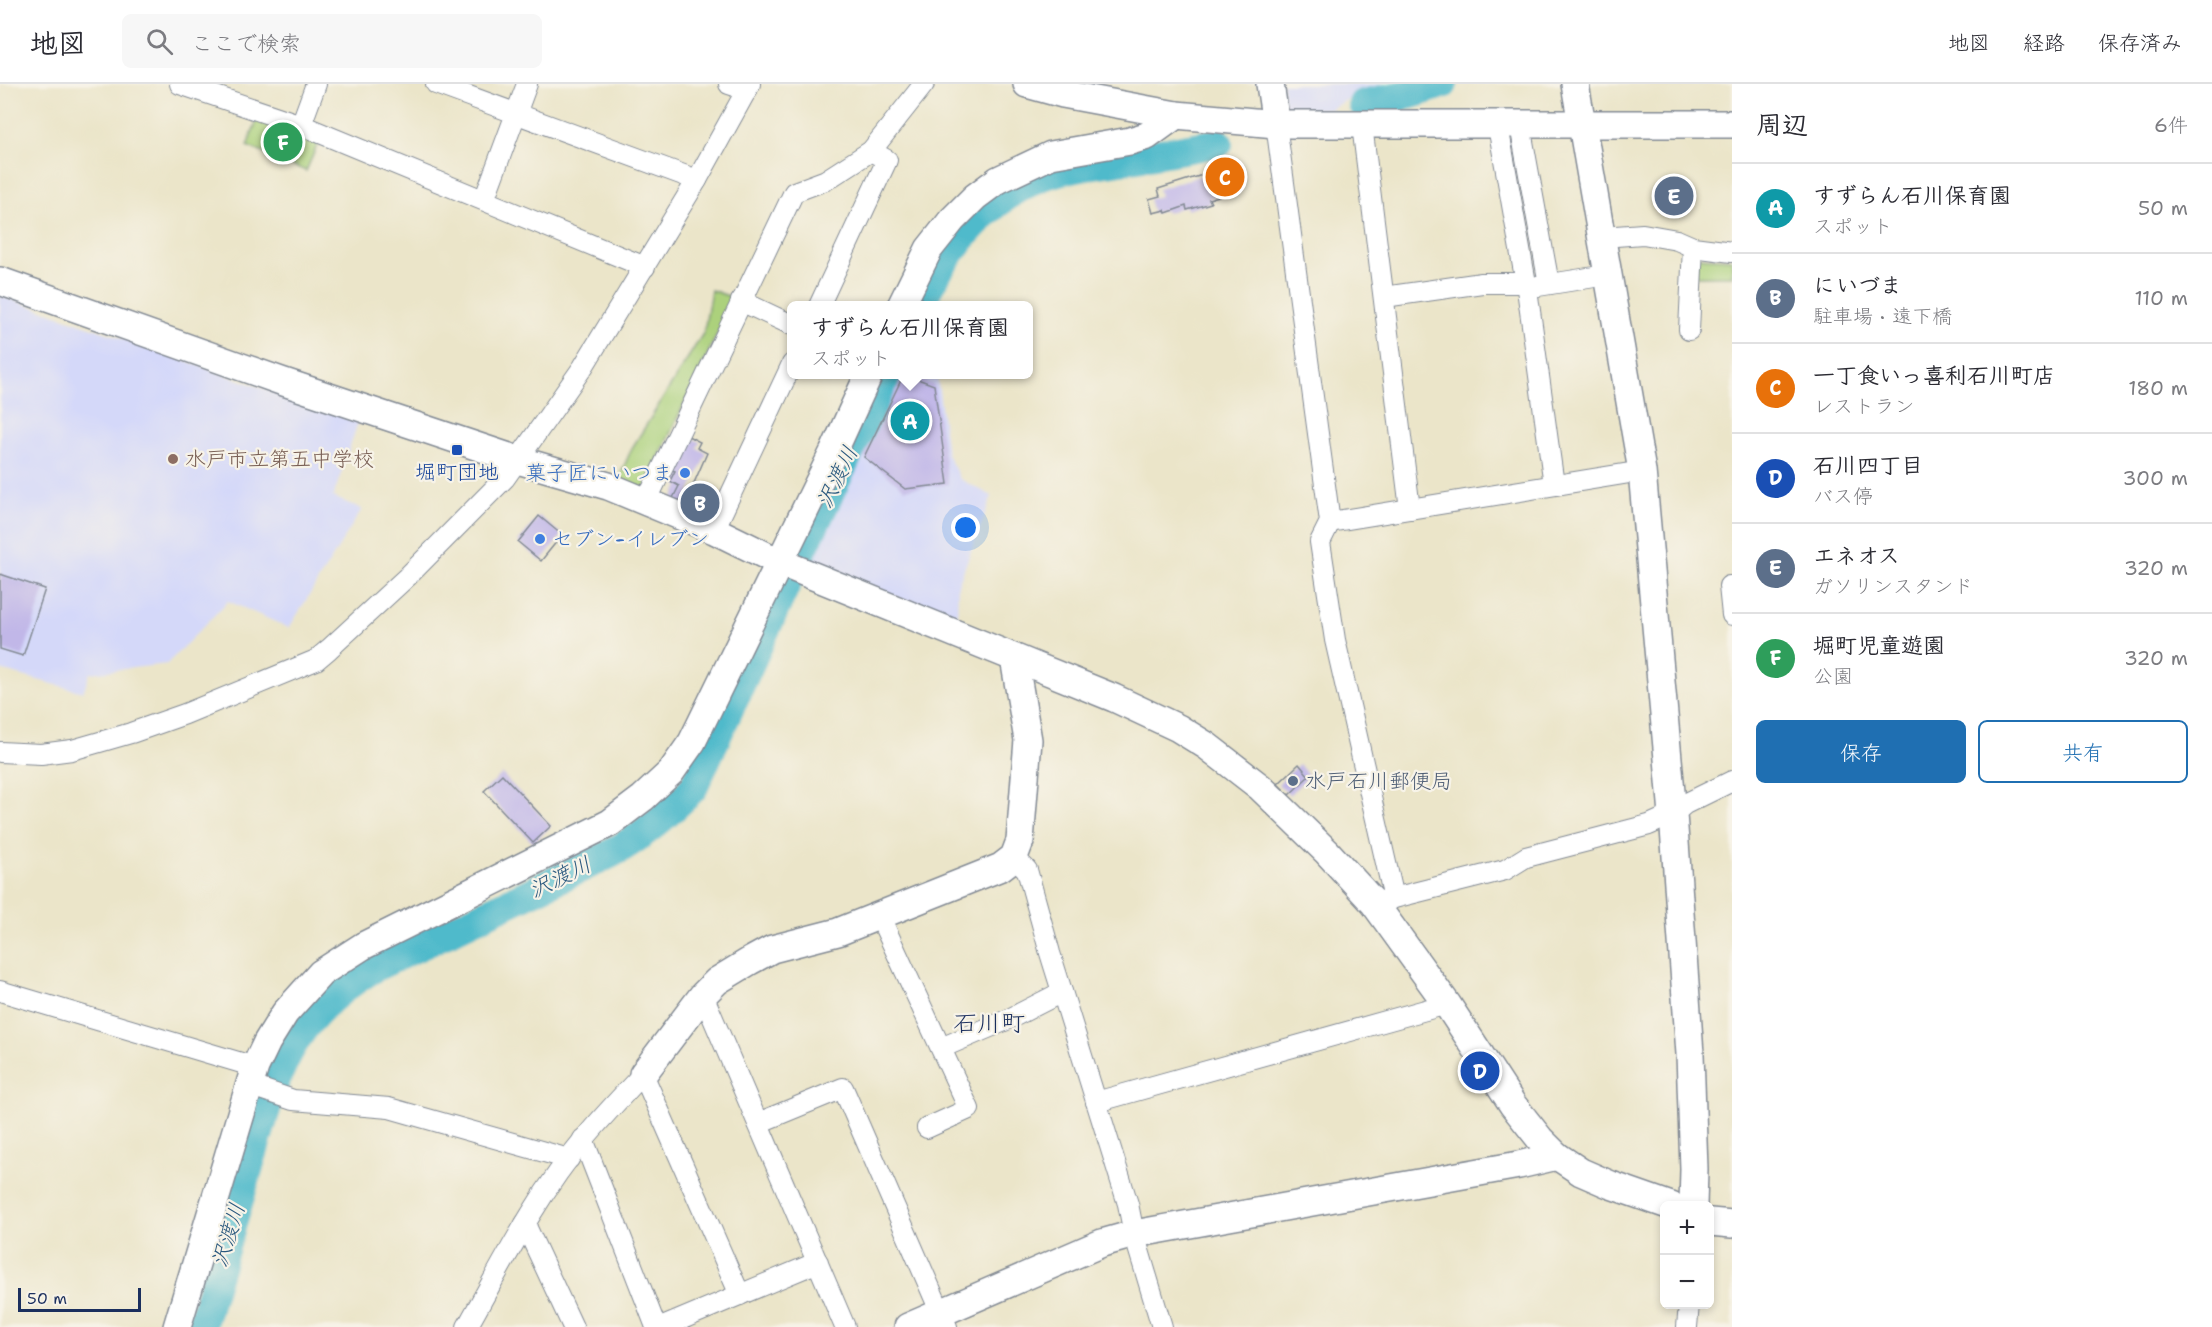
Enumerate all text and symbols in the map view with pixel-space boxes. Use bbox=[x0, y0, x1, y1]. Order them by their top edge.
search box bbox=[122, 14, 542, 68]
text: 地図 bbox=[30, 24, 86, 62]
icon: search bbox=[143, 25, 176, 58]
text: ここで検索 bbox=[191, 29, 301, 58]
text: 地図 bbox=[1948, 29, 1990, 57]
text: 経路 bbox=[2023, 29, 2065, 57]
text: 保存済み bbox=[2098, 29, 2182, 57]
text: 周辺 bbox=[1756, 107, 1808, 142]
text: 6件 bbox=[2154, 112, 2188, 138]
pin: F bbox=[264, 120, 302, 164]
pin: C bbox=[1206, 154, 1244, 200]
pin: E bbox=[1654, 174, 1694, 218]
text: すずらん石川保育園 bbox=[1813, 181, 2011, 210]
text: A bbox=[1768, 195, 1783, 221]
text: 50 m bbox=[2138, 195, 2188, 221]
text: スポット bbox=[1813, 213, 1893, 239]
text: にいづま bbox=[1813, 271, 1902, 300]
text: B bbox=[1769, 285, 1782, 311]
text: 110 m bbox=[2134, 285, 2188, 311]
popup bbox=[787, 301, 1033, 379]
text: 駐車場 · 遠下橋 bbox=[1813, 303, 1952, 329]
text: すずらん石川保育園 bbox=[811, 313, 1009, 342]
text: スポット bbox=[811, 345, 891, 371]
text: 一丁食いっ喜利石川町店 bbox=[1813, 361, 2055, 390]
text: C bbox=[1769, 375, 1782, 401]
text: 180 m bbox=[2128, 375, 2188, 401]
text: レストラン bbox=[1813, 393, 1915, 419]
pin: A bbox=[890, 398, 930, 444]
water label: 沢渡川 bbox=[809, 441, 865, 513]
marker: 堀町団地 bbox=[450, 443, 464, 457]
place label: 水戸市立第五中学校 bbox=[185, 445, 374, 473]
text: 石川四丁目 bbox=[1813, 451, 1923, 480]
marker: 水戸市立第五中学校 bbox=[166, 452, 180, 466]
place label: 堀町団地 bbox=[415, 458, 499, 486]
place label: 菓子匠にいつま bbox=[525, 459, 673, 487]
text: D bbox=[1768, 465, 1783, 491]
text: 300 m bbox=[2122, 465, 2188, 491]
marker: 菓子匠にいつま bbox=[678, 466, 692, 480]
pin: B bbox=[680, 480, 720, 526]
text: バス停 bbox=[1813, 483, 1873, 509]
your location bbox=[951, 513, 980, 542]
place label: セブン-イレブン bbox=[552, 525, 709, 553]
marker: セブン-イレブン bbox=[533, 532, 547, 546]
text: エネオス bbox=[1813, 541, 1900, 570]
text: E bbox=[1769, 555, 1782, 581]
text: 320 m bbox=[2124, 555, 2188, 581]
text: ガソリンスタンド bbox=[1813, 573, 1973, 599]
text: 堀町児童遊園 bbox=[1813, 631, 1945, 660]
text: F bbox=[1770, 645, 1781, 671]
text: 320 m bbox=[2124, 645, 2188, 671]
text: 公園 bbox=[1813, 663, 1853, 689]
button: 保存 bbox=[1756, 720, 1966, 783]
button: 共有 bbox=[1978, 720, 2188, 783]
place label: 水戸石川郵便局 bbox=[1305, 767, 1452, 795]
marker: 水戸石川郵便局 bbox=[1286, 774, 1300, 788]
water label: 沢渡川 bbox=[524, 849, 596, 905]
district label: 石川町 bbox=[953, 1007, 1025, 1039]
pin: D bbox=[1460, 1048, 1500, 1094]
water label: 沢渡川 bbox=[204, 1199, 252, 1271]
map controls bbox=[1660, 1201, 1714, 1309]
button: + bbox=[1660, 1201, 1714, 1255]
button: − bbox=[1660, 1255, 1714, 1309]
scale bar bbox=[18, 1285, 141, 1312]
text: 50 m bbox=[27, 1288, 67, 1309]

